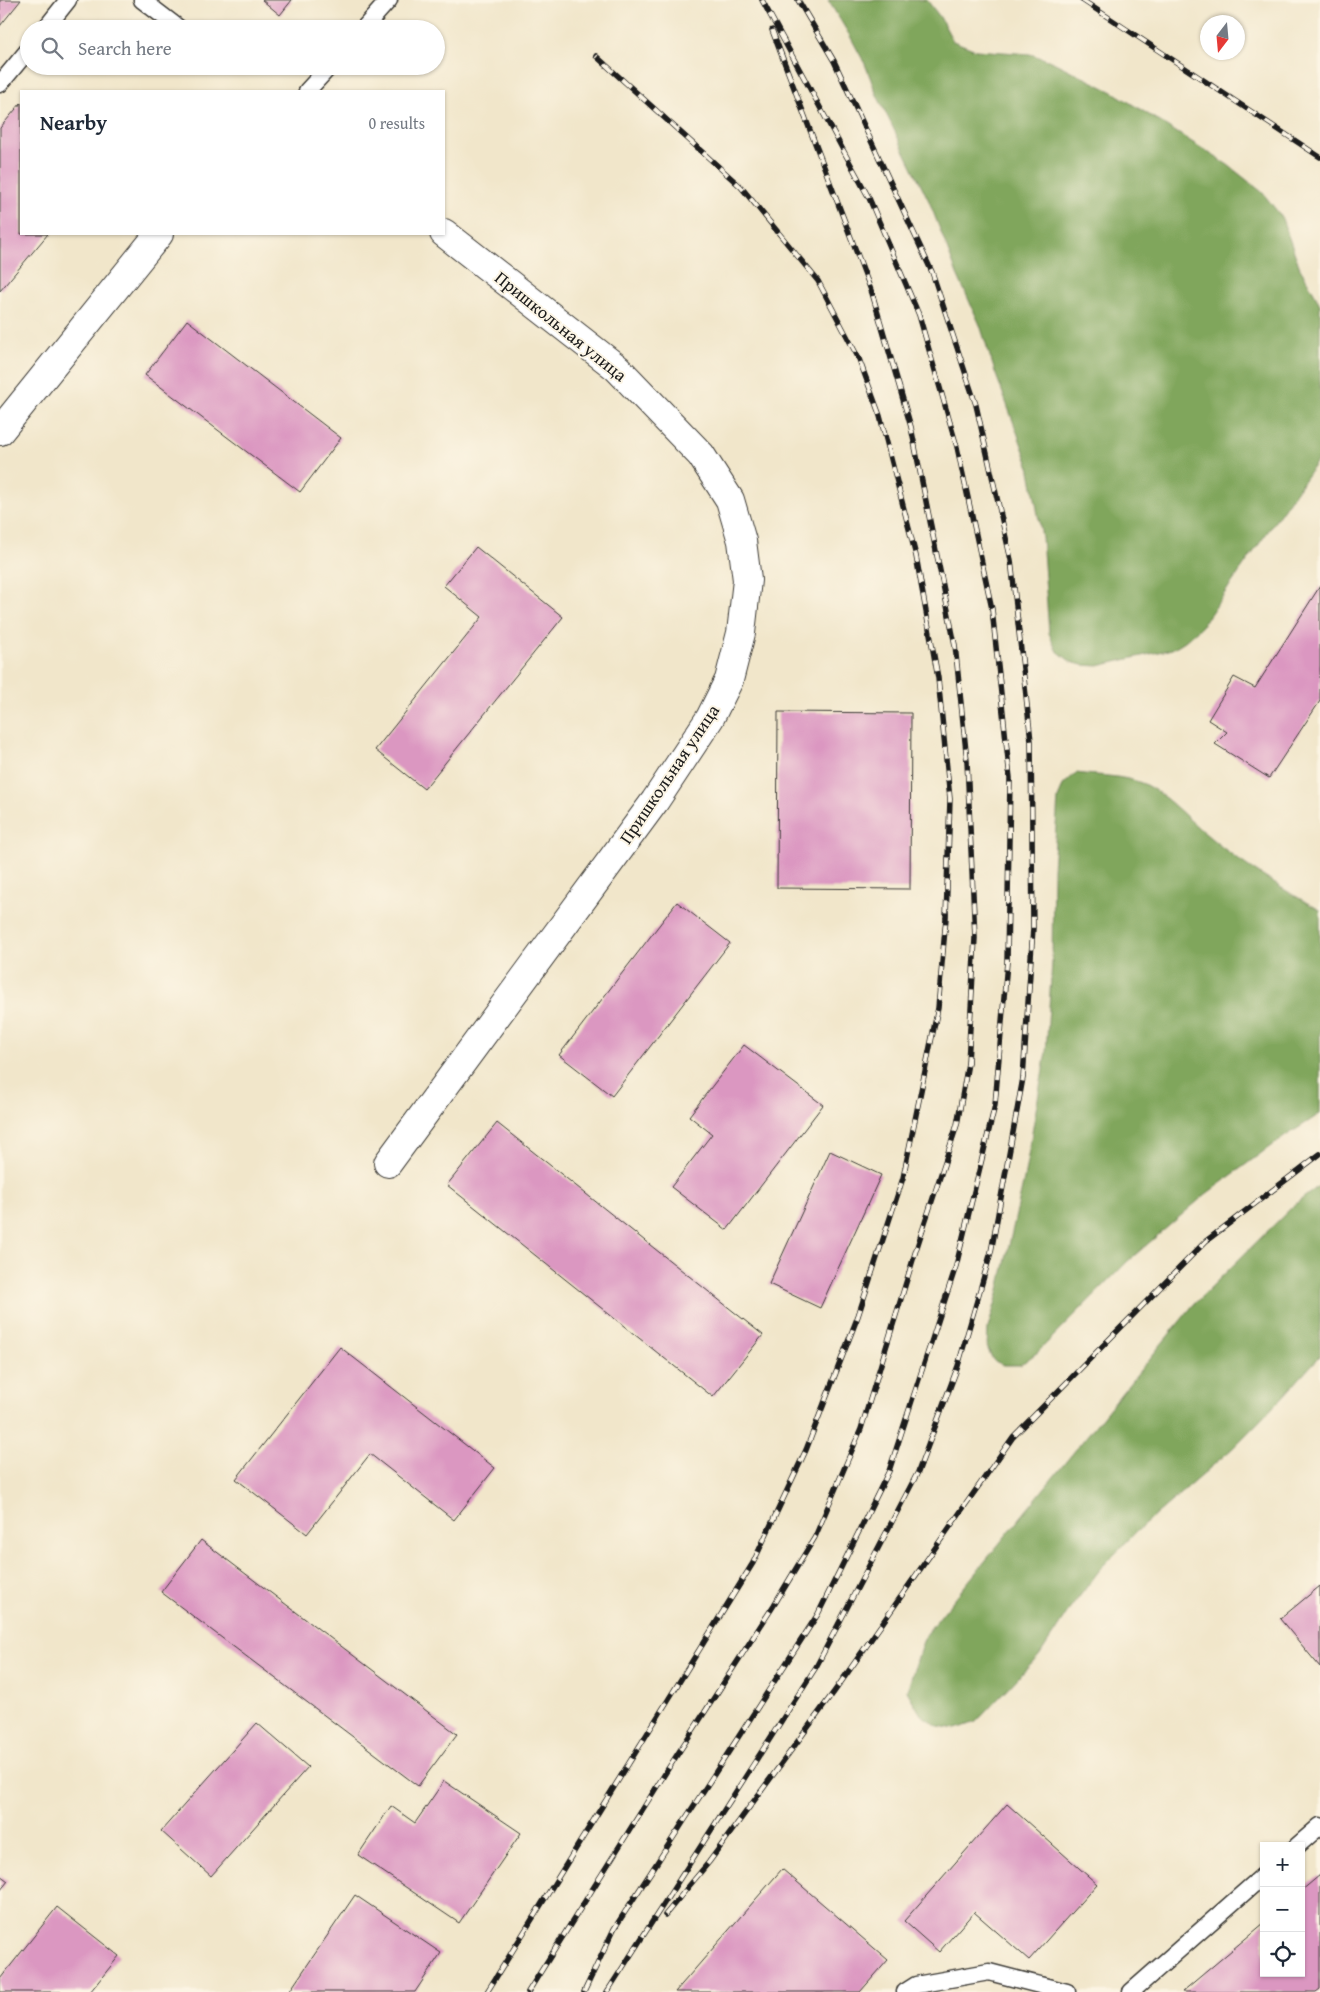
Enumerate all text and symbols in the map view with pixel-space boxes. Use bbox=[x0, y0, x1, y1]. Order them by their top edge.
north arrow bbox=[1200, 15, 1245, 60]
search box bbox=[20, 20, 445, 75]
icon: search bbox=[38, 34, 66, 62]
text: Search here bbox=[78, 34, 172, 62]
text: Nearby bbox=[40, 107, 107, 138]
text: 0 results bbox=[368, 111, 425, 135]
street label: Пришкольная улица bbox=[489, 264, 633, 388]
street label: Пришкольная улица bbox=[612, 698, 726, 849]
map controls bbox=[1260, 1842, 1305, 1977]
button: + bbox=[1260, 1842, 1305, 1887]
button: − bbox=[1260, 1887, 1305, 1932]
button: locate bbox=[1260, 1932, 1305, 1977]

